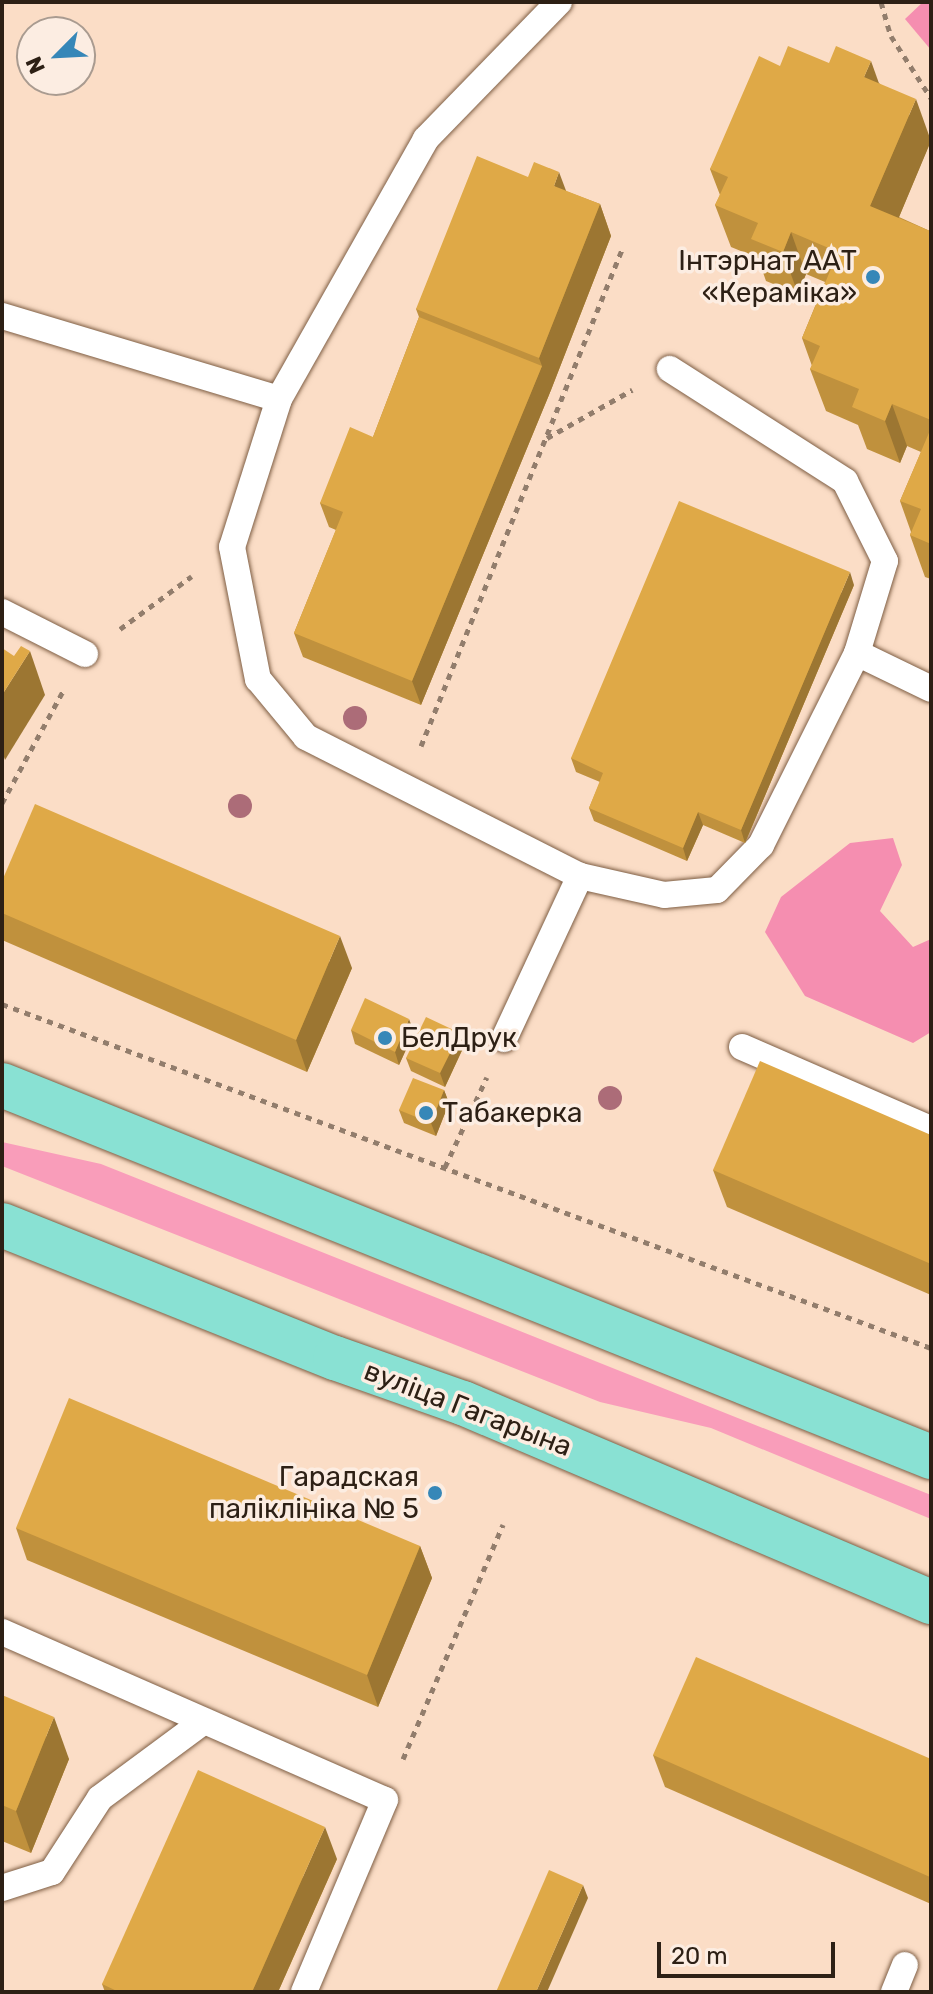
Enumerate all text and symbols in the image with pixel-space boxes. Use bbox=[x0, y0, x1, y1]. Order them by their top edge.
north arrow bbox=[16, 16, 96, 96]
text: N bbox=[20, 52, 51, 78]
place label: Інтэрнат ААТ «Кераміка» bbox=[678, 244, 857, 310]
marker: Інтэрнат ААТ «Кераміка» bbox=[864, 268, 882, 286]
place label: БелДрук bbox=[401, 1021, 517, 1055]
marker: БелДрук bbox=[376, 1029, 394, 1047]
place label: Табакерка bbox=[442, 1096, 583, 1130]
marker: Табакерка bbox=[417, 1104, 435, 1122]
street label: вуліца Гагарына bbox=[360, 1354, 576, 1464]
place label: Гарадская паліклініка № 5 bbox=[209, 1460, 419, 1526]
marker: Гарадская паліклініка № 5 bbox=[426, 1484, 444, 1502]
scale bar bbox=[661, 1926, 839, 1976]
text: 20 m bbox=[671, 1942, 728, 1970]

